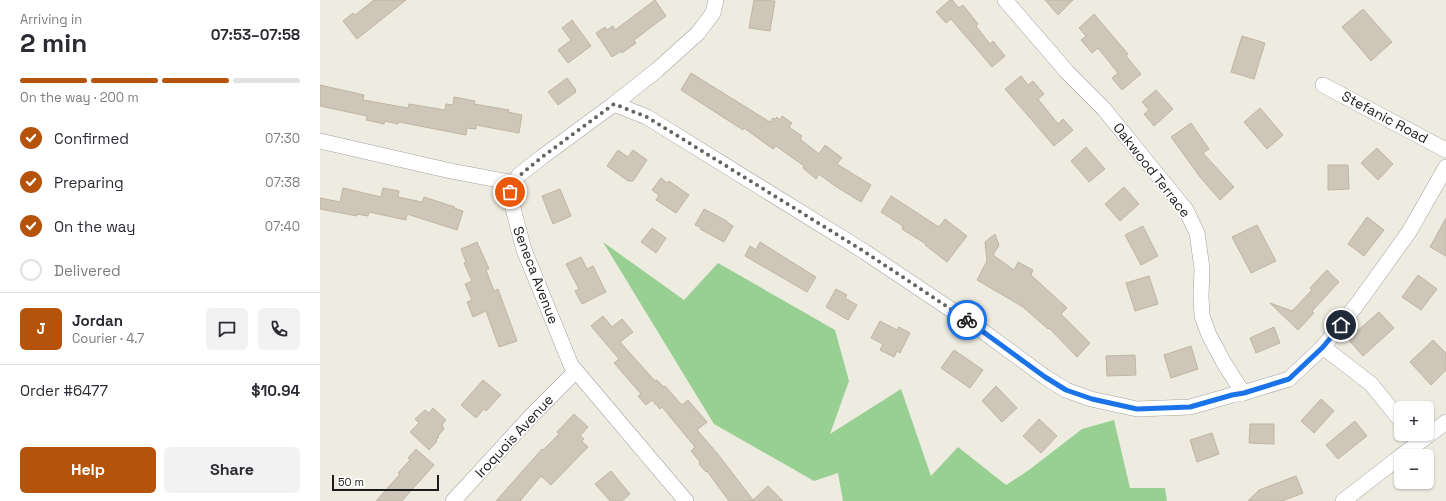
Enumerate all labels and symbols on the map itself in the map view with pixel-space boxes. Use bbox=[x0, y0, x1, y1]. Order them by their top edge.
street label: Stefanic Road bbox=[1339, 87, 1431, 147]
street label: Oakwood Terrace bbox=[1109, 119, 1195, 221]
pin bbox=[493, 175, 527, 209]
street label: Seneca Avenue bbox=[509, 224, 563, 326]
courier bbox=[947, 300, 987, 340]
pin bbox=[1324, 308, 1358, 342]
street label: Iroquois Avenue bbox=[471, 391, 557, 481]
scale bar bbox=[332, 473, 439, 492]

